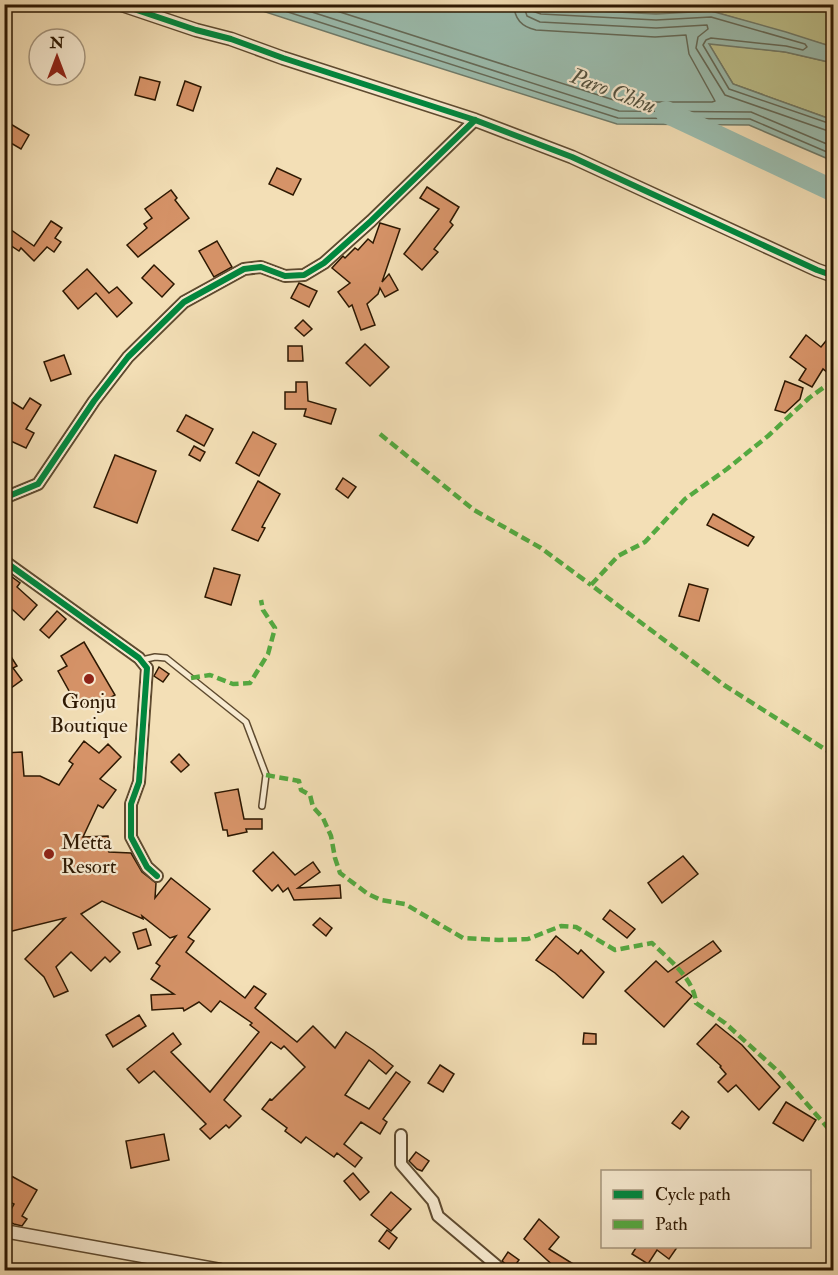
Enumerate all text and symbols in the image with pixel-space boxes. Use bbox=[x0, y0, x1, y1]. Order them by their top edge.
north arrow bbox=[27, 27, 87, 87]
text: N bbox=[49, 33, 65, 53]
water label: Paro Chhu bbox=[566, 62, 660, 120]
marker: Gonju Boutique bbox=[82, 672, 96, 686]
place label: Gonju Boutique bbox=[50, 688, 128, 739]
place label: Metta Resort bbox=[61, 829, 117, 880]
marker: Metta Resort bbox=[42, 847, 56, 861]
legend bbox=[601, 1170, 811, 1248]
text: Cycle path bbox=[655, 1183, 731, 1206]
text: Path bbox=[655, 1213, 688, 1236]

